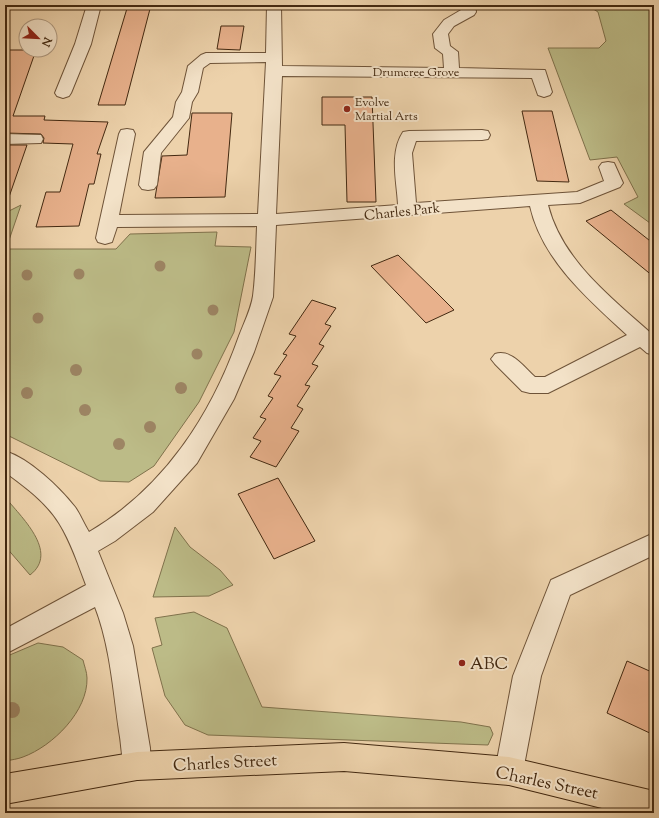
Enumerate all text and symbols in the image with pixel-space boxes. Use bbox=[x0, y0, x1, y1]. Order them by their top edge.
north arrow bbox=[18, 18, 58, 58]
text: N bbox=[37, 33, 56, 49]
street label: Drumcree Grove bbox=[373, 64, 460, 82]
place label: Evolve Martial Arts bbox=[355, 94, 418, 126]
marker: Evolve Martial Arts bbox=[342, 104, 352, 114]
street label: Charles Park bbox=[363, 199, 442, 227]
place label: ABC bbox=[470, 653, 508, 677]
marker: ABC bbox=[457, 658, 467, 668]
street label: Charles Street bbox=[172, 749, 278, 779]
street label: Charles Street bbox=[493, 761, 600, 807]

